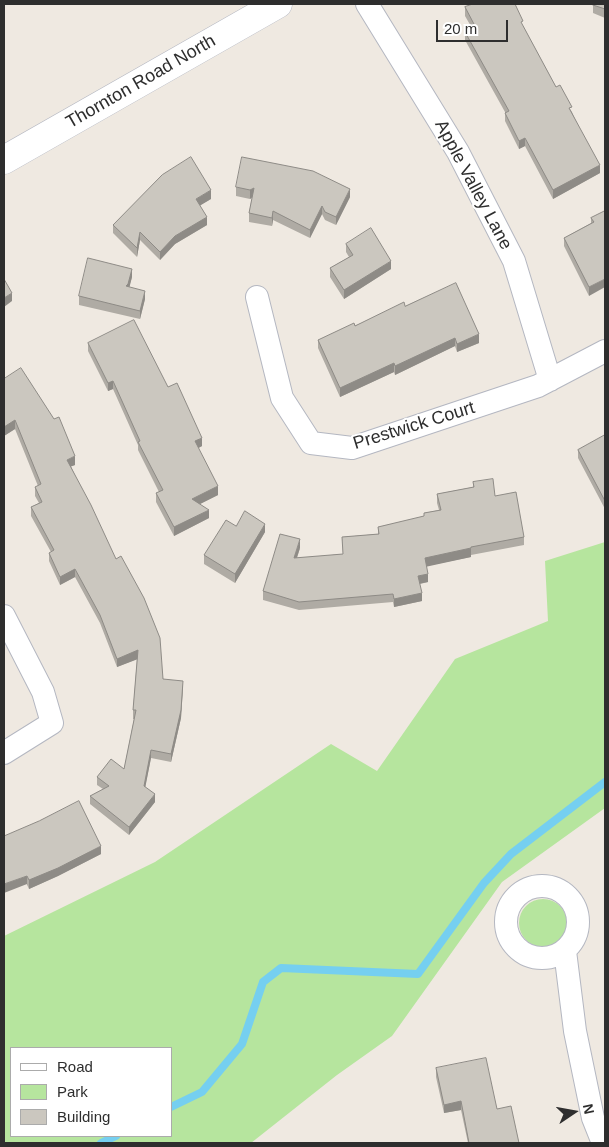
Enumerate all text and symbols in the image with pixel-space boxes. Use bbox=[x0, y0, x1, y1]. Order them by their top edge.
scale bar bbox=[439, 10, 512, 42]
text: 20 m bbox=[444, 20, 477, 37]
street label: Thornton Road North bbox=[62, 30, 220, 134]
street label: Apple Valley Lane bbox=[430, 116, 516, 254]
street label: Prestwick Court bbox=[351, 397, 477, 455]
legend bbox=[10, 1047, 172, 1137]
text: Road bbox=[57, 1058, 93, 1075]
text: Park bbox=[57, 1083, 88, 1100]
north arrow bbox=[549, 1087, 599, 1137]
text: N bbox=[580, 1102, 598, 1115]
text: Building bbox=[57, 1108, 110, 1125]

